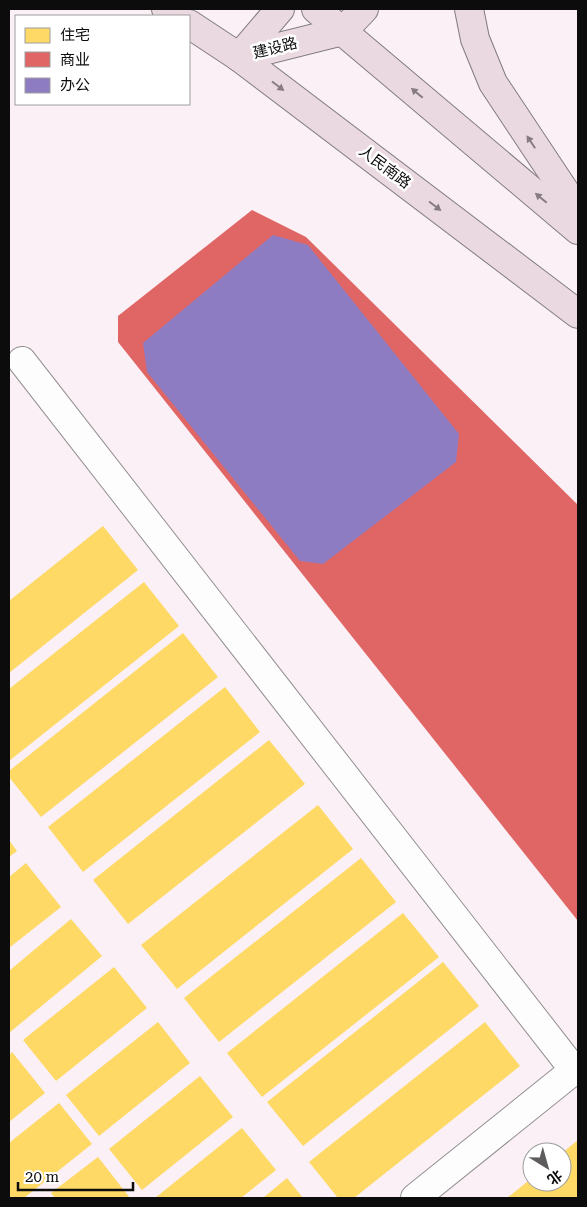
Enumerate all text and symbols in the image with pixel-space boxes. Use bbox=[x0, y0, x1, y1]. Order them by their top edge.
legend bbox=[15, 15, 190, 105]
text: 住宅 bbox=[60, 26, 90, 44]
street label: 建设路 bbox=[251, 34, 299, 62]
text: 商业 bbox=[60, 51, 90, 69]
text: 办公 bbox=[60, 76, 90, 94]
one-way arrow bbox=[271, 81, 284, 92]
one-way arrow bbox=[411, 88, 424, 99]
one-way arrow bbox=[526, 135, 536, 148]
street label: 人民南路 bbox=[356, 142, 414, 192]
one-way arrow bbox=[535, 193, 548, 204]
one-way arrow bbox=[428, 200, 441, 211]
north arrow bbox=[522, 1142, 572, 1192]
scale bar bbox=[18, 1160, 132, 1192]
text: 北 bbox=[544, 1167, 565, 1188]
text: 20 m bbox=[25, 1168, 60, 1186]

